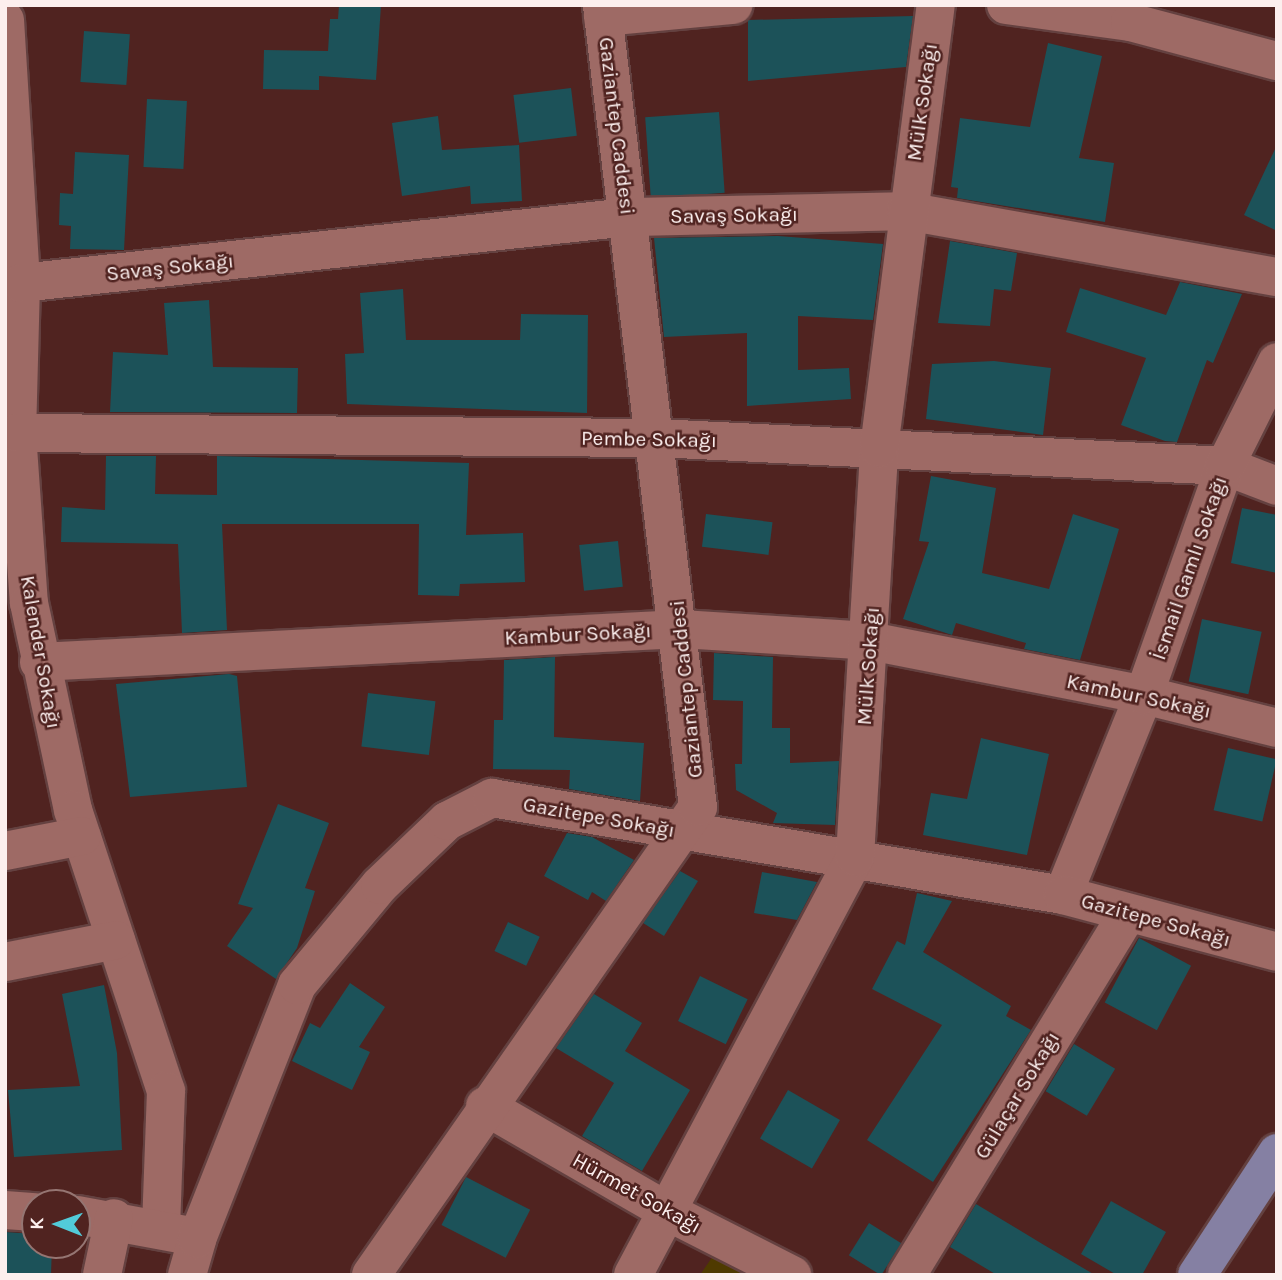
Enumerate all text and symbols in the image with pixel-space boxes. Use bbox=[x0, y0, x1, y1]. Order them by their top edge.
street label: Gaziantep Caddesi bbox=[594, 36, 640, 216]
street label: Mülk Sokağı bbox=[901, 41, 943, 163]
street label: Savaş Sokağı bbox=[670, 201, 798, 229]
street label: Savaş Sokağı bbox=[105, 248, 235, 286]
street label: Pembe Sokağı bbox=[581, 425, 717, 453]
street label: İsmail Gamlı Sokağı bbox=[1146, 473, 1232, 663]
street label: Kalender Sokağı bbox=[15, 573, 67, 731]
street label: Gaziantep Caddesi bbox=[664, 599, 708, 779]
street label: Mülk Sokağı bbox=[851, 606, 885, 726]
street label: Kambur Sokağı bbox=[504, 618, 652, 650]
street label: Kambur Sokağı bbox=[1064, 668, 1214, 724]
street label: Gazitepe Sokağı bbox=[521, 791, 677, 843]
street label: Gazitepe Sokağı bbox=[1079, 888, 1233, 952]
street label: Gülaçar Sokağı bbox=[969, 1027, 1065, 1163]
street label: Hürmet Sokağı bbox=[568, 1147, 706, 1239]
north arrow bbox=[21, 1189, 91, 1259]
text: K bbox=[26, 1217, 48, 1230]

